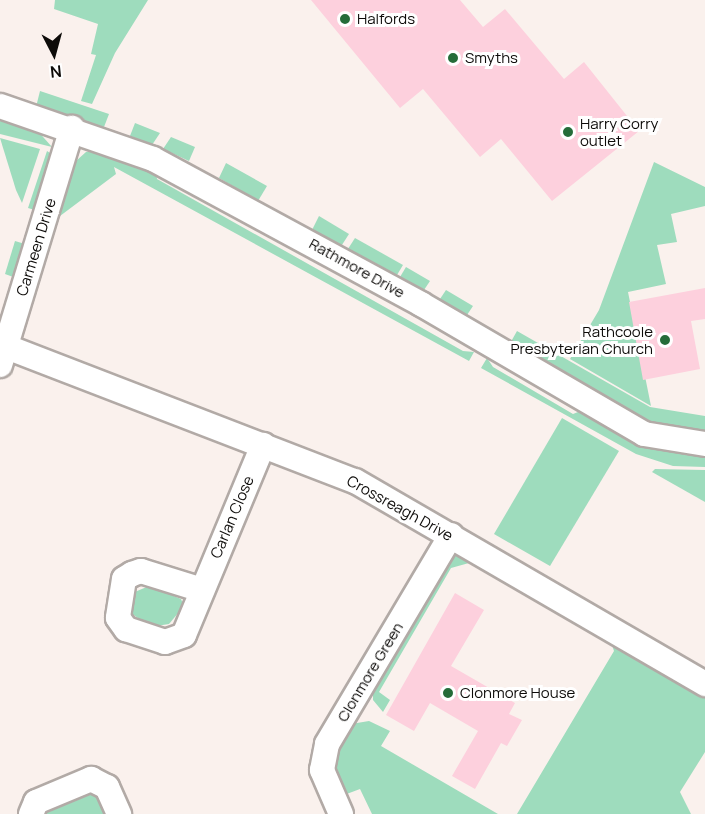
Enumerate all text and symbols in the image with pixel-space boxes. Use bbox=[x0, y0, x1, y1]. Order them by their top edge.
place label: Halfords bbox=[357, 10, 415, 28]
marker: Halfords bbox=[338, 12, 352, 26]
north arrow bbox=[24, 24, 84, 84]
place label: Smyths bbox=[465, 49, 518, 67]
marker: Smyths bbox=[446, 51, 460, 65]
text: N bbox=[49, 60, 63, 83]
place label: Harry Corry outlet bbox=[580, 114, 658, 149]
marker: Harry Corry outlet bbox=[561, 125, 575, 139]
street label: Carmeen Drive bbox=[13, 196, 59, 298]
street label: Rathmore Drive bbox=[306, 234, 408, 302]
place label: Rathcoole Presbyterian Church bbox=[510, 322, 653, 357]
marker: Rathcoole Presbyterian Church bbox=[658, 333, 672, 347]
street label: Crossreagh Drive bbox=[344, 471, 456, 545]
street label: Carlan Close bbox=[207, 473, 257, 561]
street label: Clonmore Green bbox=[333, 619, 407, 725]
place label: Clonmore House bbox=[460, 684, 575, 702]
marker: Clonmore House bbox=[441, 686, 455, 700]

